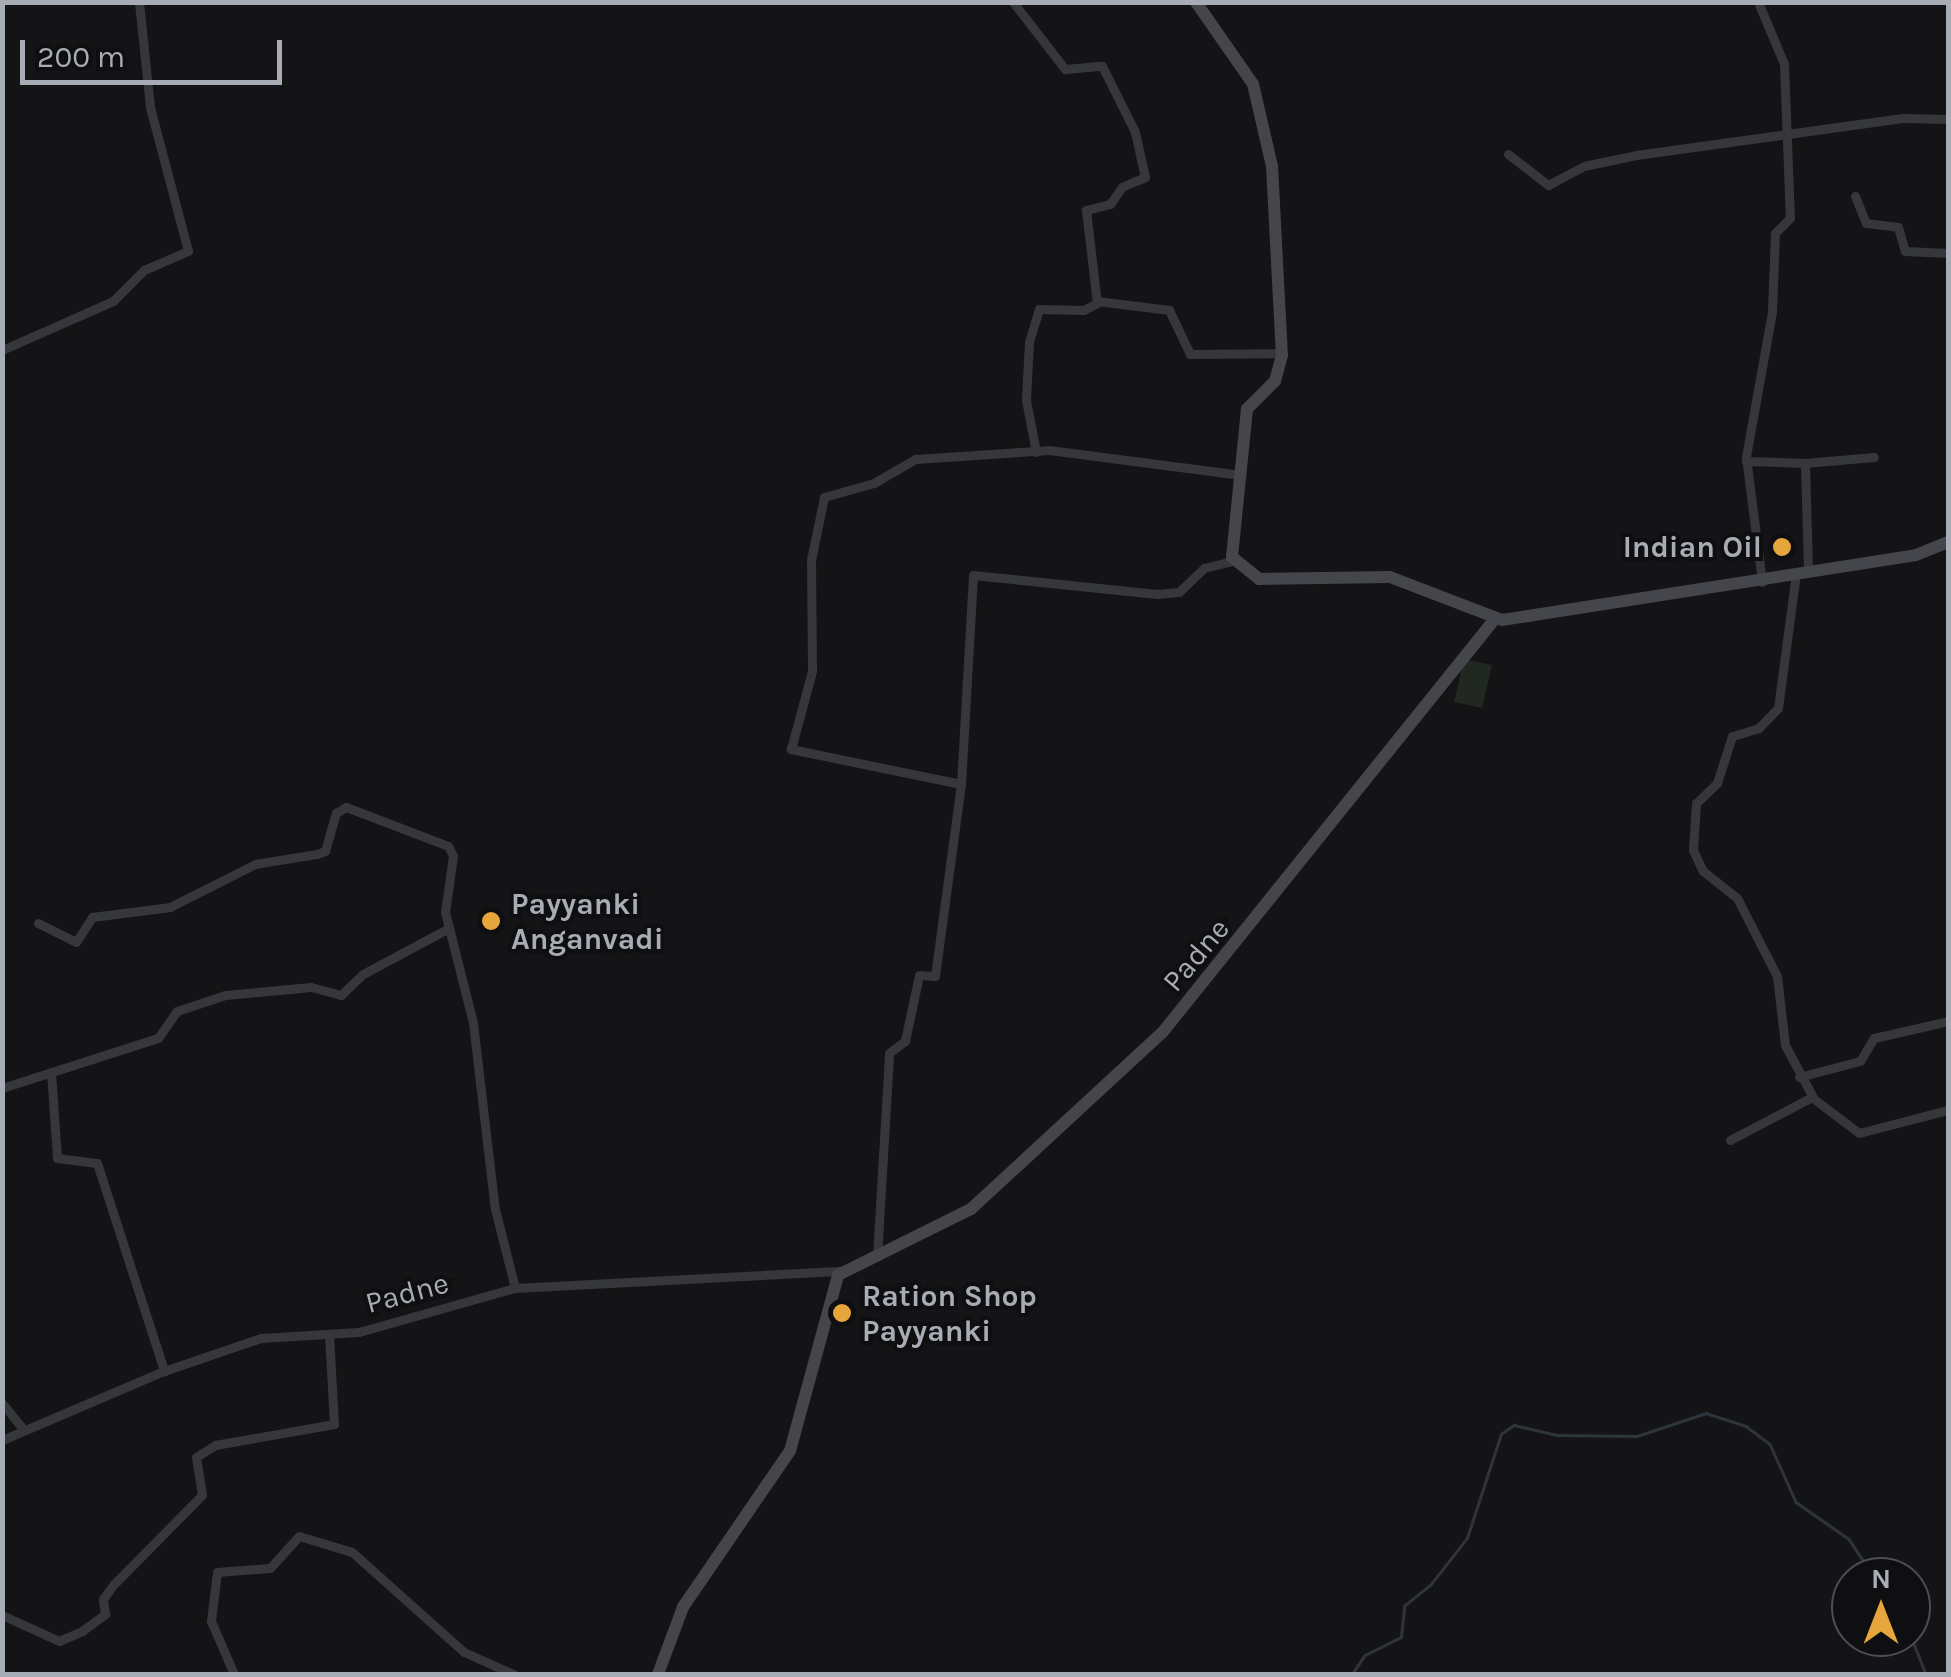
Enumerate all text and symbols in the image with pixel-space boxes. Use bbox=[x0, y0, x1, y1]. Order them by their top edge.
scale bar bbox=[25, 20, 288, 82]
text: 200 m bbox=[37, 39, 125, 75]
place label: Indian Oil bbox=[1623, 529, 1762, 565]
marker: Indian Oil bbox=[1771, 536, 1793, 558]
place label: Payyanki Anganvadi bbox=[511, 886, 664, 956]
marker: Payyanki Anganvadi bbox=[480, 910, 502, 932]
street label: Padne bbox=[1155, 911, 1237, 999]
street label: Padne bbox=[362, 1265, 452, 1321]
place label: Ration Shop Payyanki bbox=[862, 1278, 1037, 1348]
marker: Ration Shop Payyanki bbox=[831, 1302, 853, 1324]
north arrow bbox=[1831, 1557, 1931, 1657]
text: N bbox=[1871, 1562, 1891, 1595]

